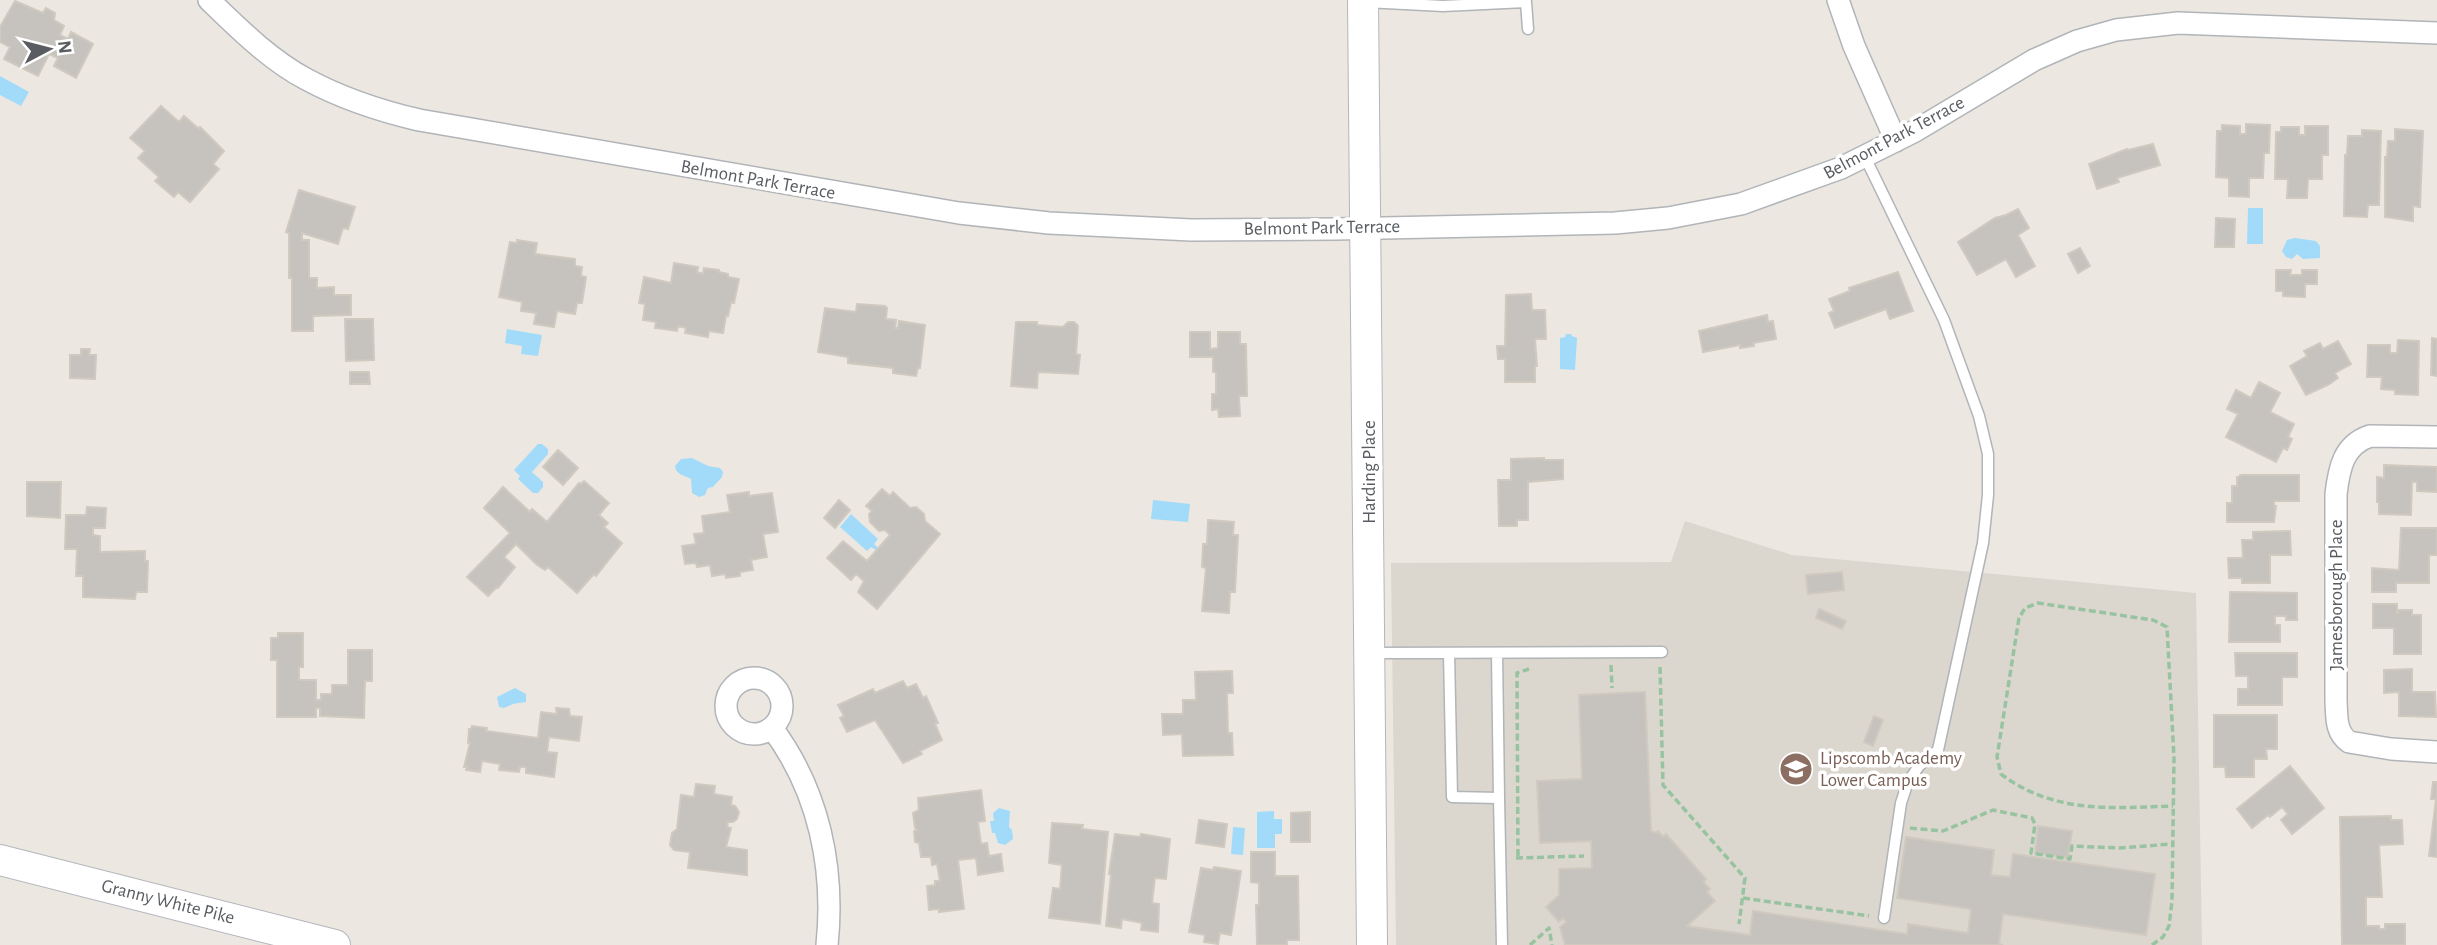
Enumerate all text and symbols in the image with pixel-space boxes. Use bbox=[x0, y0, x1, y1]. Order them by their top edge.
north arrow bbox=[14, 14, 84, 84]
text: N bbox=[54, 39, 75, 55]
street label: Belmont Park Terrace bbox=[1820, 93, 1968, 183]
street label: Belmont Park Terrace bbox=[679, 157, 837, 203]
street label: Belmont Park Terrace bbox=[1244, 217, 1400, 239]
street label: Harding Place bbox=[1360, 420, 1379, 524]
street label: Jamesborough Place bbox=[2327, 520, 2346, 670]
place label: Lipscomb Academy Lower Campus bbox=[1820, 749, 1962, 790]
school or university icon: Lipscomb Academy Lower Campus bbox=[1777, 750, 1815, 788]
street label: Granny White Pike bbox=[100, 876, 236, 928]

